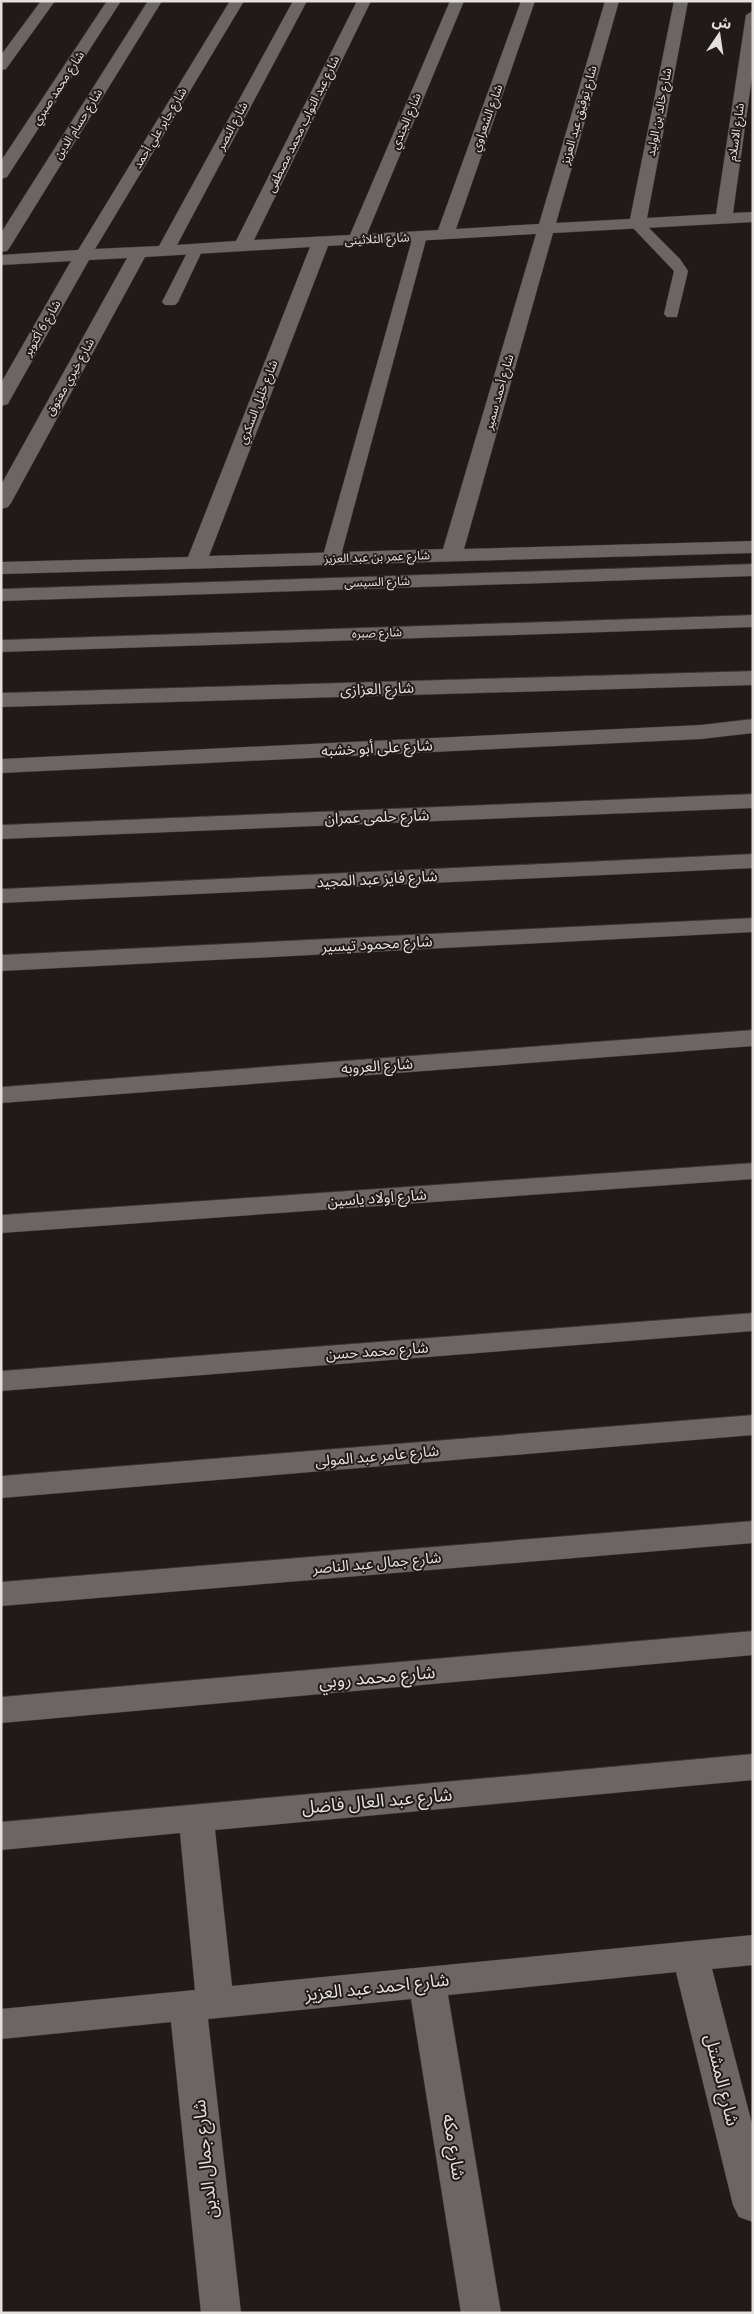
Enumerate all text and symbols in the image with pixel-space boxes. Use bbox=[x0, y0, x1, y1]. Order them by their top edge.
north arrow bbox=[694, 10, 744, 60]
text: ش bbox=[710, 13, 733, 34]
street label: شارع محمد صبري bbox=[29, 48, 89, 129]
street label: شارع عبد التواب محمد مصطفى bbox=[264, 53, 344, 196]
street label: شارع توفيق عبد العزيز bbox=[558, 64, 602, 168]
street label: شارع خالد بن الوليد bbox=[644, 67, 676, 158]
street label: شارع الشعراوي bbox=[468, 83, 508, 154]
street label: شارع جابر علي أحمد bbox=[130, 85, 192, 173]
street label: شارع حسام الدين bbox=[51, 86, 107, 163]
street label: شارع الجندي bbox=[388, 91, 427, 152]
street label: شارع النصر bbox=[213, 100, 252, 154]
street label: شارع الاسلام bbox=[725, 102, 749, 162]
street label: شارع الثلاثينى bbox=[344, 230, 410, 250]
street label: شارع 6 أكتوبر bbox=[19, 297, 65, 360]
street label: شارع خيري معتوق bbox=[43, 336, 100, 420]
street label: شارع أحمد سمير bbox=[481, 353, 518, 433]
street label: شارع خليل السكري bbox=[236, 358, 283, 447]
street label: شارع عمر بن عبد العزيز bbox=[323, 548, 430, 568]
street label: شارع السيسى bbox=[344, 574, 410, 592]
street label: شارع صبره bbox=[352, 625, 402, 643]
street label: شارع العزازى bbox=[340, 680, 415, 702]
street label: شارع على أبو خشبه bbox=[321, 736, 434, 763]
street label: شارع حلمى عمران bbox=[324, 807, 430, 831]
street label: شارع فايز عبد المجيد bbox=[316, 868, 438, 894]
street label: شارع محمود تيسير bbox=[320, 933, 433, 959]
street label: شارع العروبه bbox=[341, 1055, 414, 1080]
street label: شارع اولاد ياسين bbox=[327, 1187, 428, 1213]
street label: شارع محمد حسن bbox=[325, 1339, 429, 1367]
street label: شارع عامر عبد المولى bbox=[314, 1443, 440, 1473]
street label: شارع جمال عبد الناصر bbox=[311, 1549, 443, 1581]
street label: شارع محمد روبي bbox=[318, 1662, 437, 1696]
street label: شارع عبد العال فاضل bbox=[301, 1784, 454, 1822]
street label: شارع احمد عبد العزيز bbox=[303, 1969, 451, 2009]
street label: شارع المشتل bbox=[697, 2032, 743, 2129]
street label: شارع جمال الدين bbox=[189, 2098, 225, 2219]
street label: شارع مكه bbox=[435, 2113, 469, 2182]

